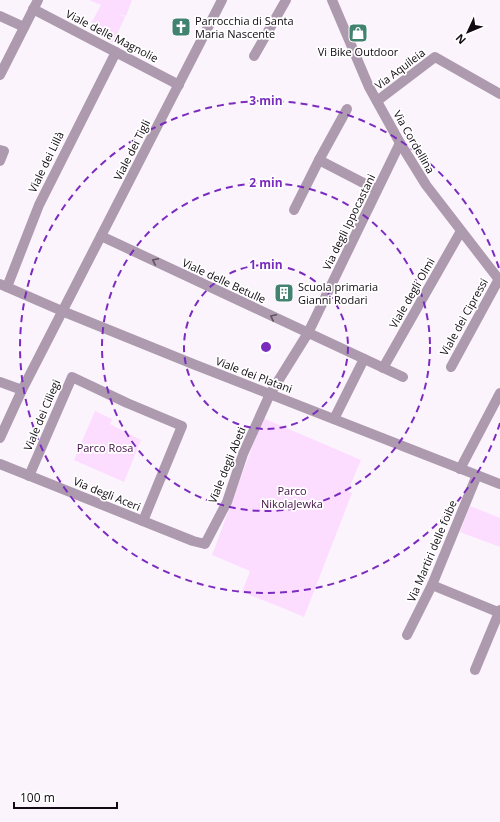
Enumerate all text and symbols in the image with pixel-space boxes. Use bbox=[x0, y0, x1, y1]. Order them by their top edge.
street label: Viale delle Magnolie bbox=[63, 6, 161, 65]
north arrow bbox=[448, 12, 488, 52]
place label: Parrocchia di Santa Maria Nascente bbox=[195, 13, 294, 41]
church icon: Parrocchia di Santa Maria Nascente bbox=[170, 16, 192, 38]
shop icon: Vi Bike Outdoor bbox=[347, 22, 369, 44]
text: N bbox=[452, 31, 469, 48]
place label: Vi Bike Outdoor bbox=[318, 44, 399, 59]
street label: Via Aquileia bbox=[371, 45, 428, 92]
text: 3 min bbox=[249, 92, 283, 109]
street label: Via Cordellina bbox=[390, 107, 439, 176]
street label: Viale dei Tigli bbox=[110, 117, 153, 183]
street label: Viale dei Lillà bbox=[24, 129, 67, 195]
street label: Via degli Ippocastani bbox=[319, 171, 378, 272]
text: 2 min bbox=[249, 174, 283, 191]
street label: Viale delle Betulle bbox=[180, 255, 268, 306]
street label: Viale degli Olmi bbox=[385, 255, 438, 331]
text: 1 min bbox=[249, 256, 283, 273]
one-way arrow bbox=[152, 258, 159, 266]
street label: Viale dei Cipressi bbox=[436, 275, 491, 358]
place label: Scuola primaria Gianni Rodari bbox=[298, 279, 378, 307]
building icon: Scuola primaria Gianni Rodari bbox=[273, 282, 295, 304]
one-way arrow bbox=[269, 314, 277, 322]
centre of rings bbox=[259, 340, 273, 354]
street label: Viale dei Platani bbox=[214, 353, 295, 396]
street label: Viale dei Ciliegi bbox=[20, 377, 63, 453]
street label: Viale degli Abeti bbox=[204, 424, 249, 505]
park label: Parco Rosa bbox=[77, 440, 133, 455]
street label: Via degli Aceri bbox=[71, 473, 143, 514]
park label: Parco NikolaJewka bbox=[261, 483, 323, 511]
street label: Via Martiri delle foibe bbox=[403, 498, 460, 604]
scale bar bbox=[14, 784, 117, 810]
text: 100 m bbox=[20, 789, 55, 806]

